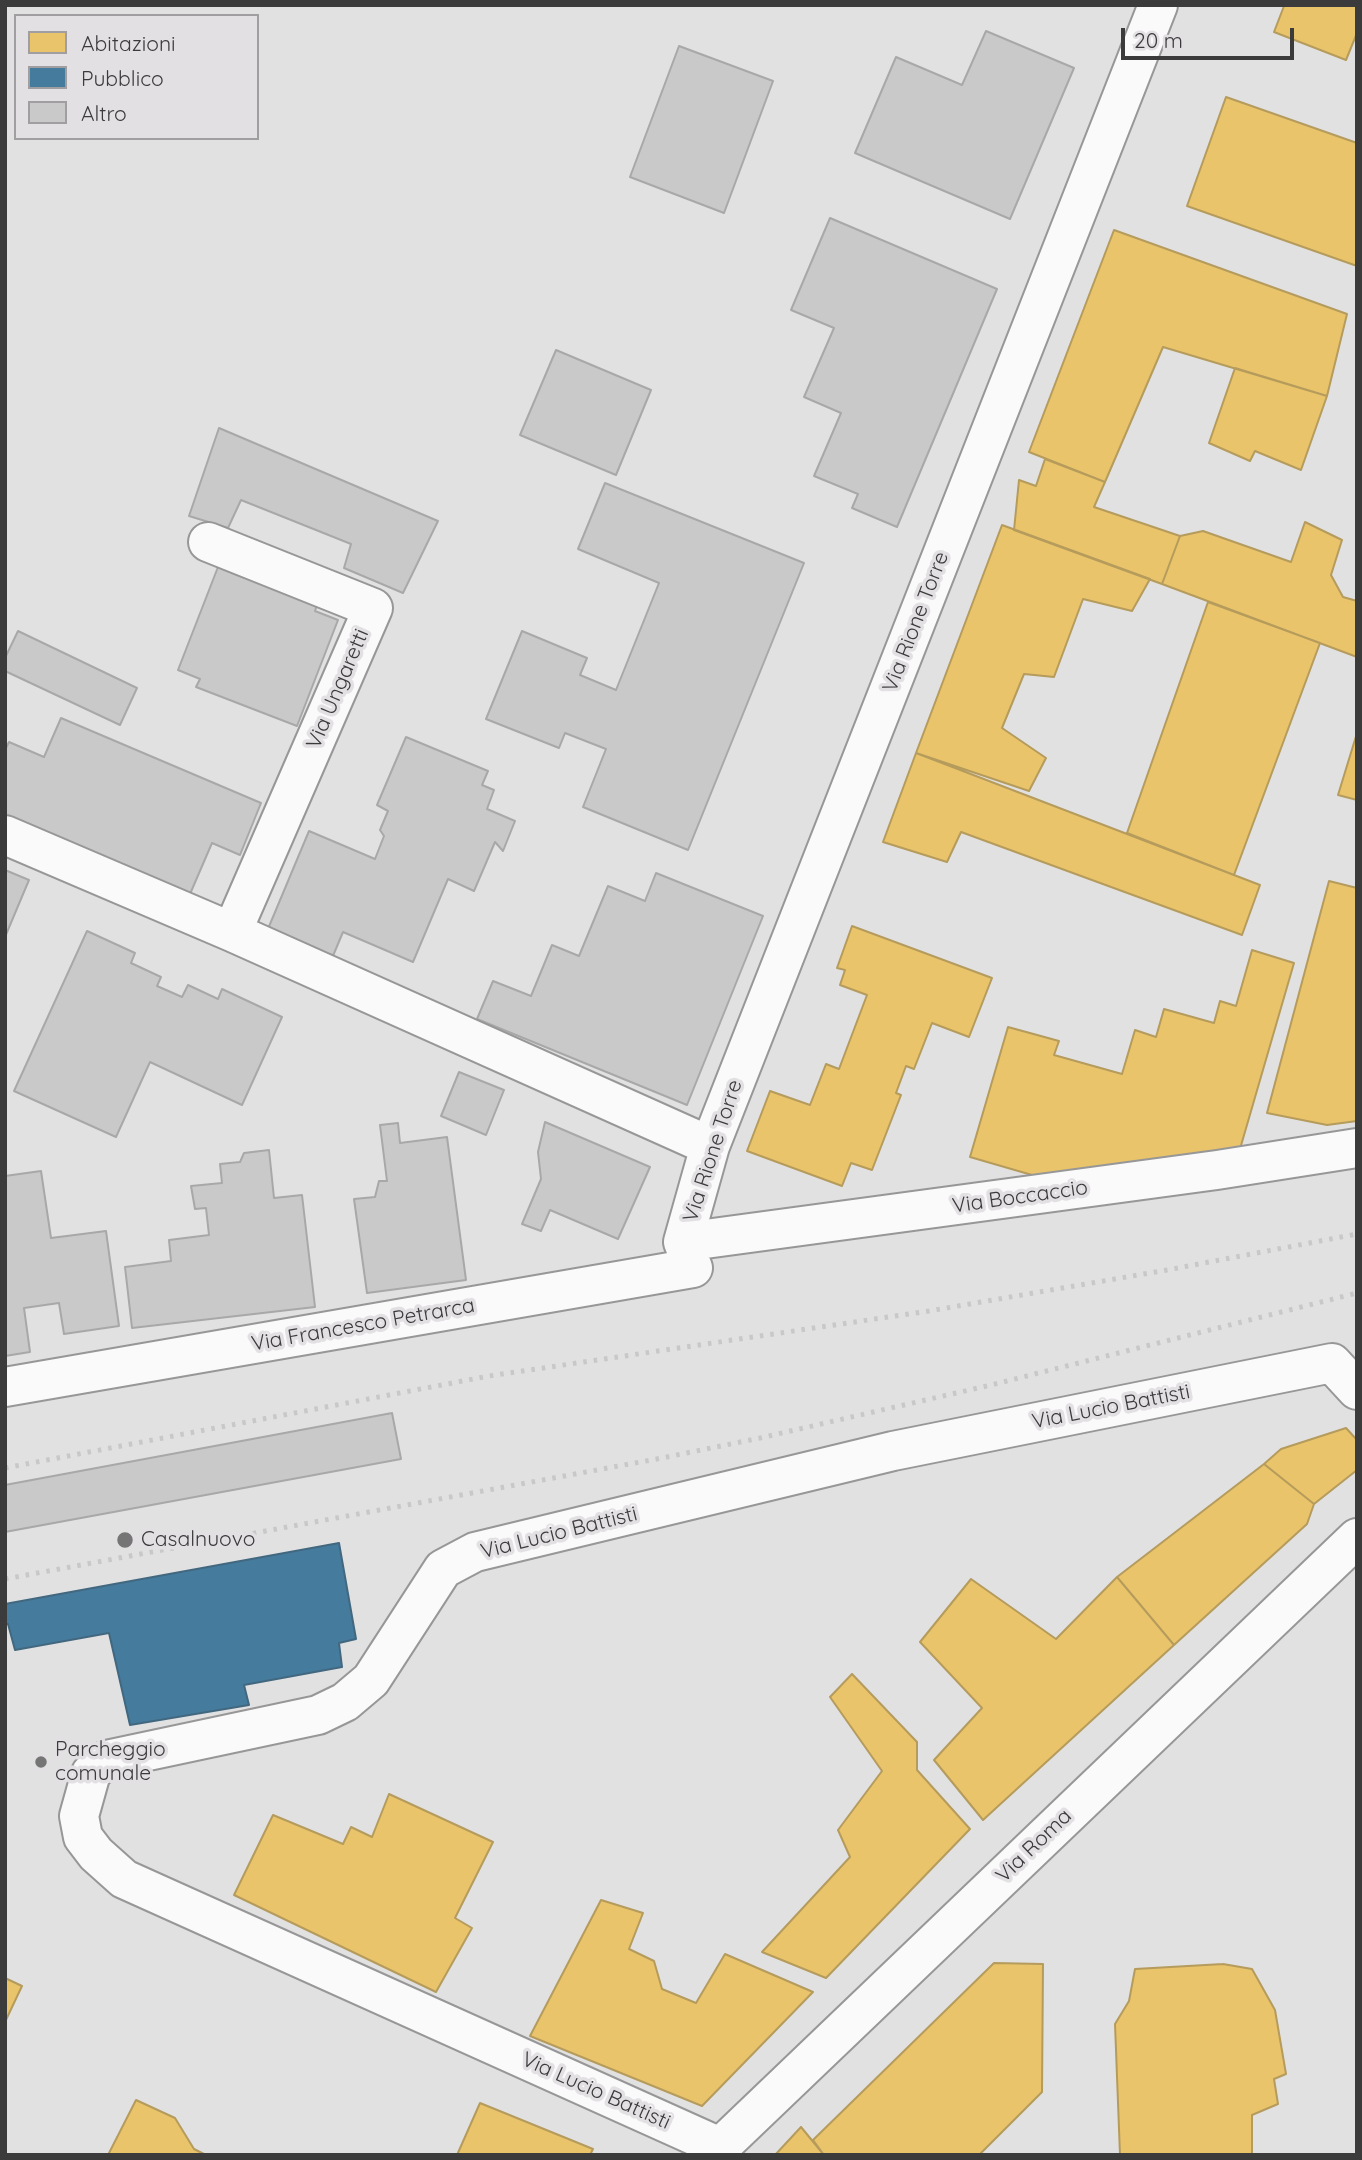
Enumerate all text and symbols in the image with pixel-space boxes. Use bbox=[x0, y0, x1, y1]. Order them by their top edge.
legend bbox=[14, 14, 259, 140]
scale bar bbox=[1124, 14, 1297, 58]
text: 20 m bbox=[1134, 27, 1183, 53]
text: Abitazioni bbox=[81, 30, 176, 56]
text: Pubblico bbox=[81, 65, 164, 91]
text: Altro bbox=[81, 100, 127, 126]
street label: Via Rione Torre bbox=[878, 548, 954, 696]
street label: Via Ungaretti bbox=[301, 625, 375, 753]
street label: Via Rione Torre bbox=[678, 1077, 748, 1225]
street label: Via Boccaccio bbox=[951, 1175, 1089, 1219]
street label: Via Francesco Petrarca bbox=[249, 1293, 477, 1357]
street label: Via Lucio Battisti bbox=[1030, 1379, 1192, 1435]
street label: Via Lucio Battisti bbox=[478, 1501, 640, 1565]
place label: Casalnuovo bbox=[141, 1527, 255, 1553]
marker: Casalnuovo bbox=[115, 1530, 135, 1550]
place label: Parcheggio comunale bbox=[55, 1737, 166, 1787]
marker: Parcheggio comunale bbox=[33, 1754, 49, 1770]
street label: Via Roma bbox=[991, 1804, 1077, 1888]
street label: Via Lucio Battisti bbox=[518, 2047, 674, 2135]

